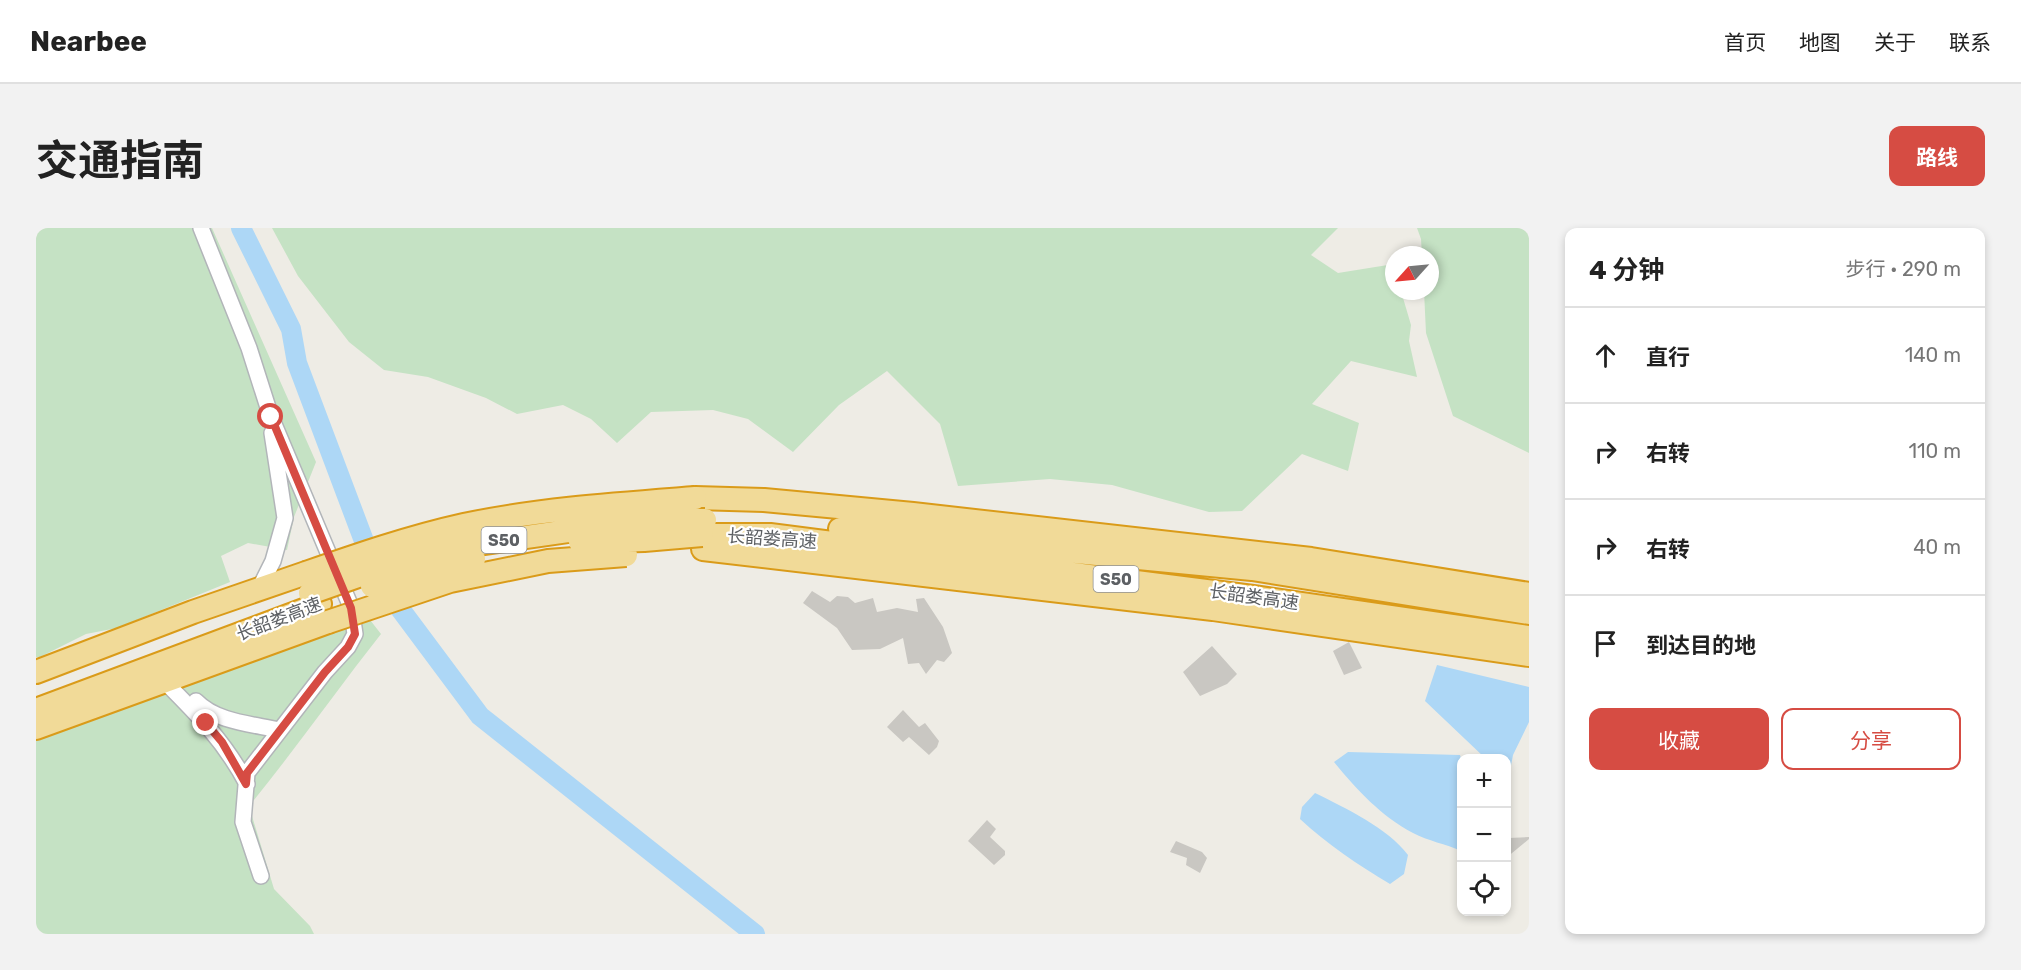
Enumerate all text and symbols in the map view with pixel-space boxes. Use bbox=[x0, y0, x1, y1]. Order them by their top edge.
text: Nearbee bbox=[30, 25, 147, 58]
text: 首页 bbox=[1724, 30, 1766, 55]
text: 地图 bbox=[1799, 30, 1841, 55]
text: 关于 bbox=[1874, 30, 1916, 55]
text: 联系 bbox=[1949, 30, 1991, 55]
button: 路线 bbox=[1889, 126, 1985, 186]
text: 交通指南 bbox=[36, 136, 204, 186]
north arrow bbox=[1385, 246, 1439, 300]
text: 4 分钟 bbox=[1589, 255, 1664, 286]
text: 步行 · 290 m bbox=[1846, 257, 1961, 281]
icon: ahead bbox=[1589, 339, 1622, 372]
text: 140 m bbox=[1905, 343, 1961, 367]
text: 直行 bbox=[1646, 344, 1690, 371]
route start bbox=[257, 403, 283, 429]
icon: right bbox=[1589, 435, 1622, 468]
text: 110 m bbox=[1909, 439, 1961, 463]
text: 右转 bbox=[1646, 440, 1690, 467]
street label: 长韶娄高速 bbox=[726, 525, 818, 553]
road number: S50 bbox=[482, 527, 526, 553]
icon: right bbox=[1589, 531, 1622, 564]
text: 40 m bbox=[1913, 535, 1961, 559]
text: 右转 bbox=[1646, 536, 1690, 563]
road number: S50 bbox=[1094, 566, 1138, 592]
street label: 长韶娄高速 bbox=[1208, 580, 1300, 614]
street label: 长韶娄高速 bbox=[233, 593, 325, 645]
icon: arrive bbox=[1589, 627, 1622, 660]
text: 到达目的地 bbox=[1646, 632, 1756, 659]
button: 收藏 bbox=[1589, 708, 1769, 770]
button: 分享 bbox=[1781, 708, 1961, 770]
route end bbox=[192, 709, 218, 735]
map controls bbox=[1457, 754, 1511, 916]
button: + bbox=[1457, 754, 1511, 808]
button: − bbox=[1457, 808, 1511, 862]
button: locate bbox=[1457, 862, 1511, 916]

